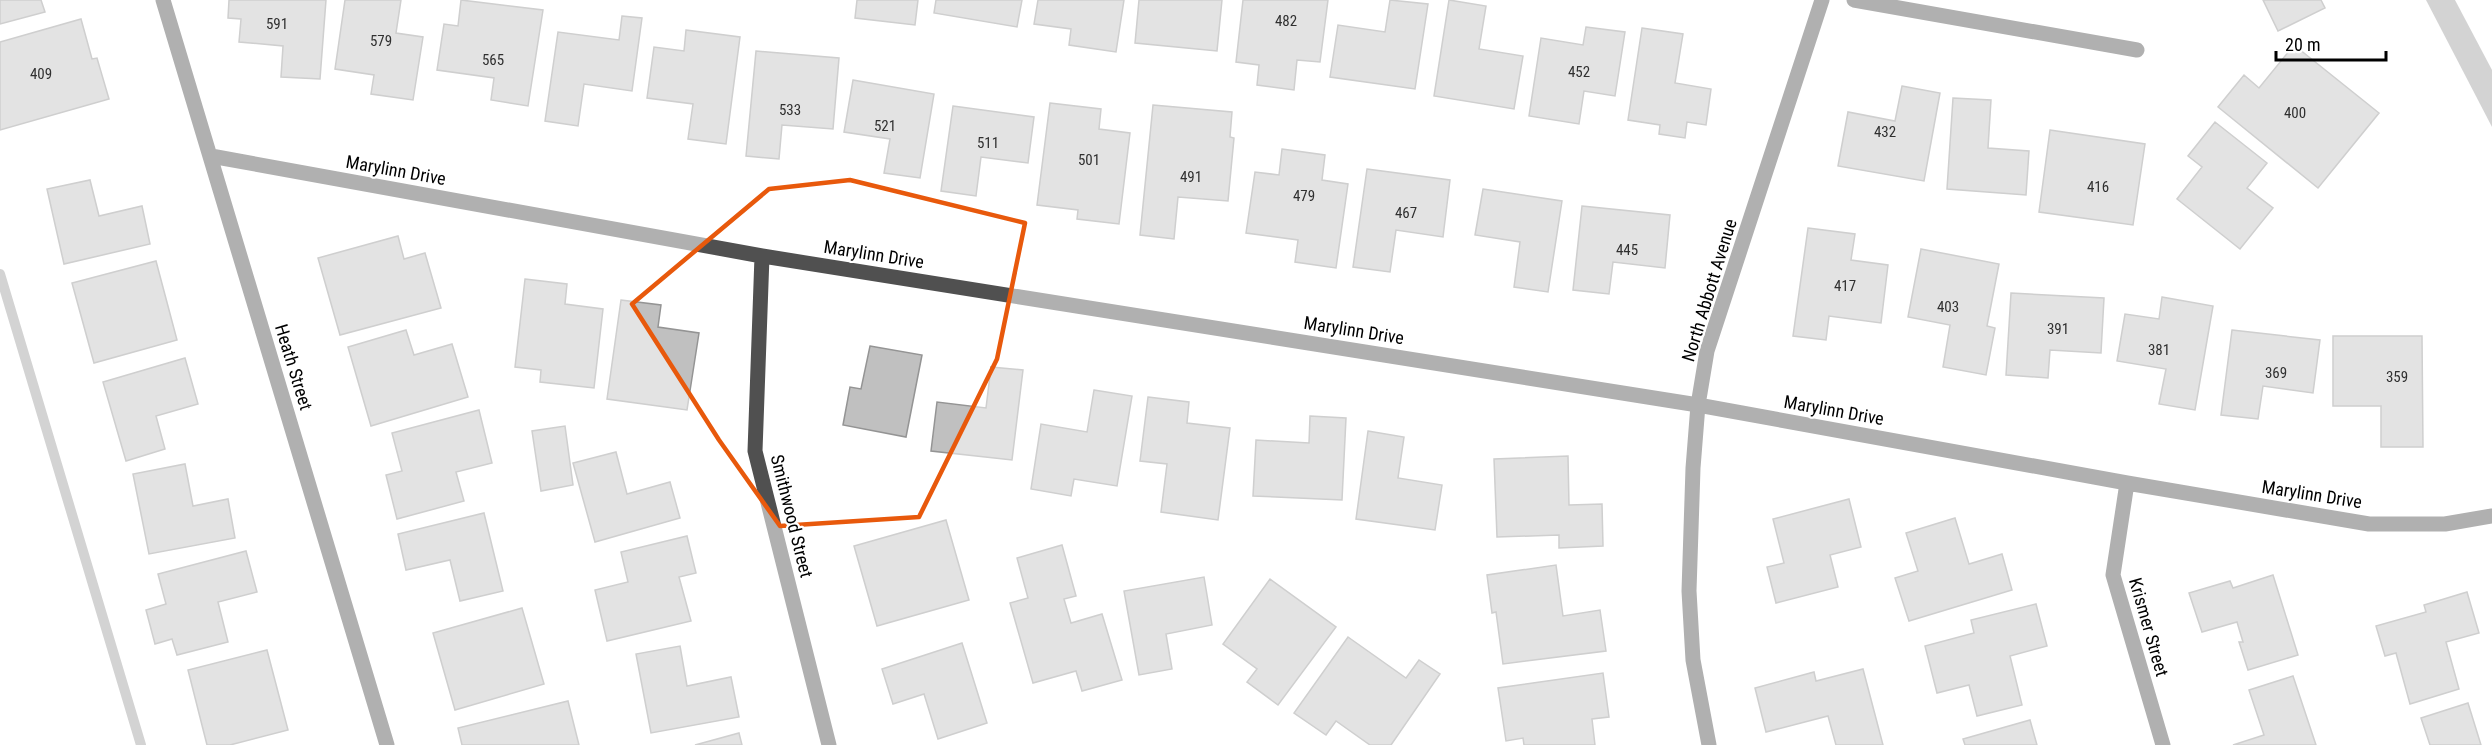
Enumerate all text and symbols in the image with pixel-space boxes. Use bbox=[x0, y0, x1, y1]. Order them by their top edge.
house number: 482 bbox=[1275, 12, 1297, 30]
house number: 591 bbox=[266, 15, 288, 33]
scale bar bbox=[2276, 24, 2386, 62]
house number: 579 bbox=[370, 32, 392, 50]
text: 20 m bbox=[2285, 34, 2320, 55]
house number: 565 bbox=[482, 51, 504, 69]
house number: 452 bbox=[1568, 63, 1590, 81]
house number: 409 bbox=[30, 65, 52, 83]
house number: 533 bbox=[779, 101, 801, 119]
house number: 400 bbox=[2284, 104, 2306, 122]
house number: 521 bbox=[874, 117, 896, 135]
house number: 432 bbox=[1874, 123, 1896, 141]
house number: 511 bbox=[977, 134, 999, 152]
street label: Marylinn Drive bbox=[344, 151, 448, 189]
house number: 501 bbox=[1078, 151, 1100, 169]
house number: 491 bbox=[1180, 168, 1202, 186]
house number: 416 bbox=[2087, 178, 2109, 196]
house number: 479 bbox=[1293, 187, 1315, 205]
house number: 467 bbox=[1395, 204, 1417, 222]
street label: North Abbott Avenue bbox=[1677, 216, 1741, 364]
street label: Marylinn Drive bbox=[822, 236, 926, 272]
house number: 445 bbox=[1616, 241, 1638, 259]
house number: 417 bbox=[1834, 277, 1856, 295]
house number: 403 bbox=[1937, 298, 1959, 316]
street label: Marylinn Drive bbox=[1302, 312, 1406, 348]
house number: 391 bbox=[2047, 320, 2069, 338]
street label: Heath Street bbox=[271, 322, 317, 412]
house number: 381 bbox=[2148, 341, 2170, 359]
house number: 369 bbox=[2265, 364, 2287, 382]
house number: 359 bbox=[2386, 368, 2408, 386]
street label: Marylinn Drive bbox=[1782, 391, 1886, 429]
street label: Smithwood Street bbox=[767, 452, 817, 580]
street label: Marylinn Drive bbox=[2260, 476, 2364, 512]
street label: Krismer Street bbox=[2125, 575, 2173, 679]

